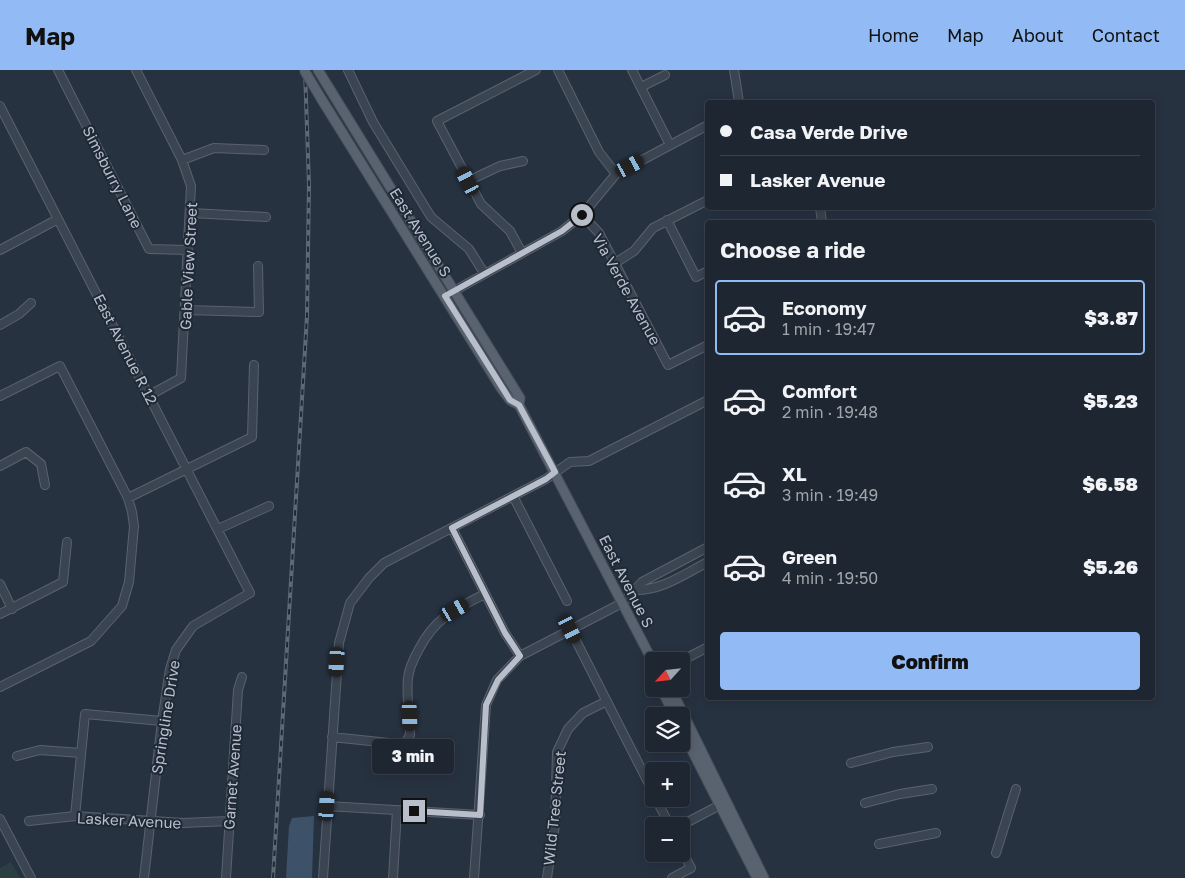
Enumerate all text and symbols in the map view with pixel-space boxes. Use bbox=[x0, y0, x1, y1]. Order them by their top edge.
text: Map bbox=[25, 21, 75, 50]
text: Home bbox=[868, 24, 919, 46]
text: Map bbox=[947, 24, 984, 46]
text: About bbox=[1012, 24, 1064, 46]
text: Contact bbox=[1092, 24, 1160, 46]
text: Casa Verde Drive bbox=[750, 120, 908, 143]
street label: Simsburry Lane bbox=[79, 123, 147, 231]
car bbox=[613, 152, 646, 180]
car bbox=[454, 164, 481, 198]
text: Lasker Avenue bbox=[750, 168, 885, 191]
street label: East Avenue S bbox=[386, 184, 456, 280]
street label: Gable View Street bbox=[176, 201, 200, 331]
route start bbox=[571, 204, 593, 226]
street label: Via Verde Avenue bbox=[589, 230, 665, 348]
text: Choose a ride bbox=[720, 236, 866, 263]
street label: East Avenue R 12 bbox=[90, 291, 162, 407]
icon: car bbox=[722, 295, 767, 340]
text: Economy bbox=[782, 296, 867, 319]
text: $3.87 bbox=[1084, 306, 1138, 329]
text: 1 min · 19:47 bbox=[782, 319, 875, 339]
icon: car bbox=[722, 378, 767, 423]
text: Comfort bbox=[782, 379, 857, 402]
text: $5.23 bbox=[1083, 389, 1138, 412]
text: 2 min · 19:48 bbox=[782, 402, 878, 422]
icon: car bbox=[722, 461, 767, 506]
text: XL bbox=[782, 462, 807, 485]
text: $6.58 bbox=[1082, 472, 1138, 495]
text: 3 min · 19:49 bbox=[782, 485, 878, 505]
street label: East Avenue S bbox=[596, 532, 658, 630]
icon: car bbox=[722, 544, 767, 589]
text: Green bbox=[782, 545, 837, 568]
text: $5.26 bbox=[1083, 555, 1138, 578]
text: 4 min · 19:50 bbox=[782, 568, 878, 588]
car bbox=[438, 596, 471, 624]
car bbox=[556, 612, 583, 646]
button: Confirm bbox=[720, 632, 1140, 690]
car bbox=[328, 647, 345, 677]
north arrow bbox=[645, 652, 690, 698]
map controls bbox=[645, 652, 690, 862]
street label: Springline Drive bbox=[147, 659, 183, 775]
car bbox=[401, 701, 418, 731]
button: layers bbox=[645, 707, 690, 752]
street label: Garnet Avenue bbox=[219, 723, 245, 830]
callout: 3 min bbox=[373, 738, 455, 774]
text: 3 min bbox=[392, 746, 434, 766]
street label: Wild Tree Street bbox=[539, 750, 569, 866]
button: + bbox=[645, 762, 690, 807]
car bbox=[318, 791, 335, 821]
route end bbox=[403, 800, 425, 822]
street label: Lasker Avenue bbox=[76, 808, 182, 832]
button: − bbox=[645, 817, 690, 862]

